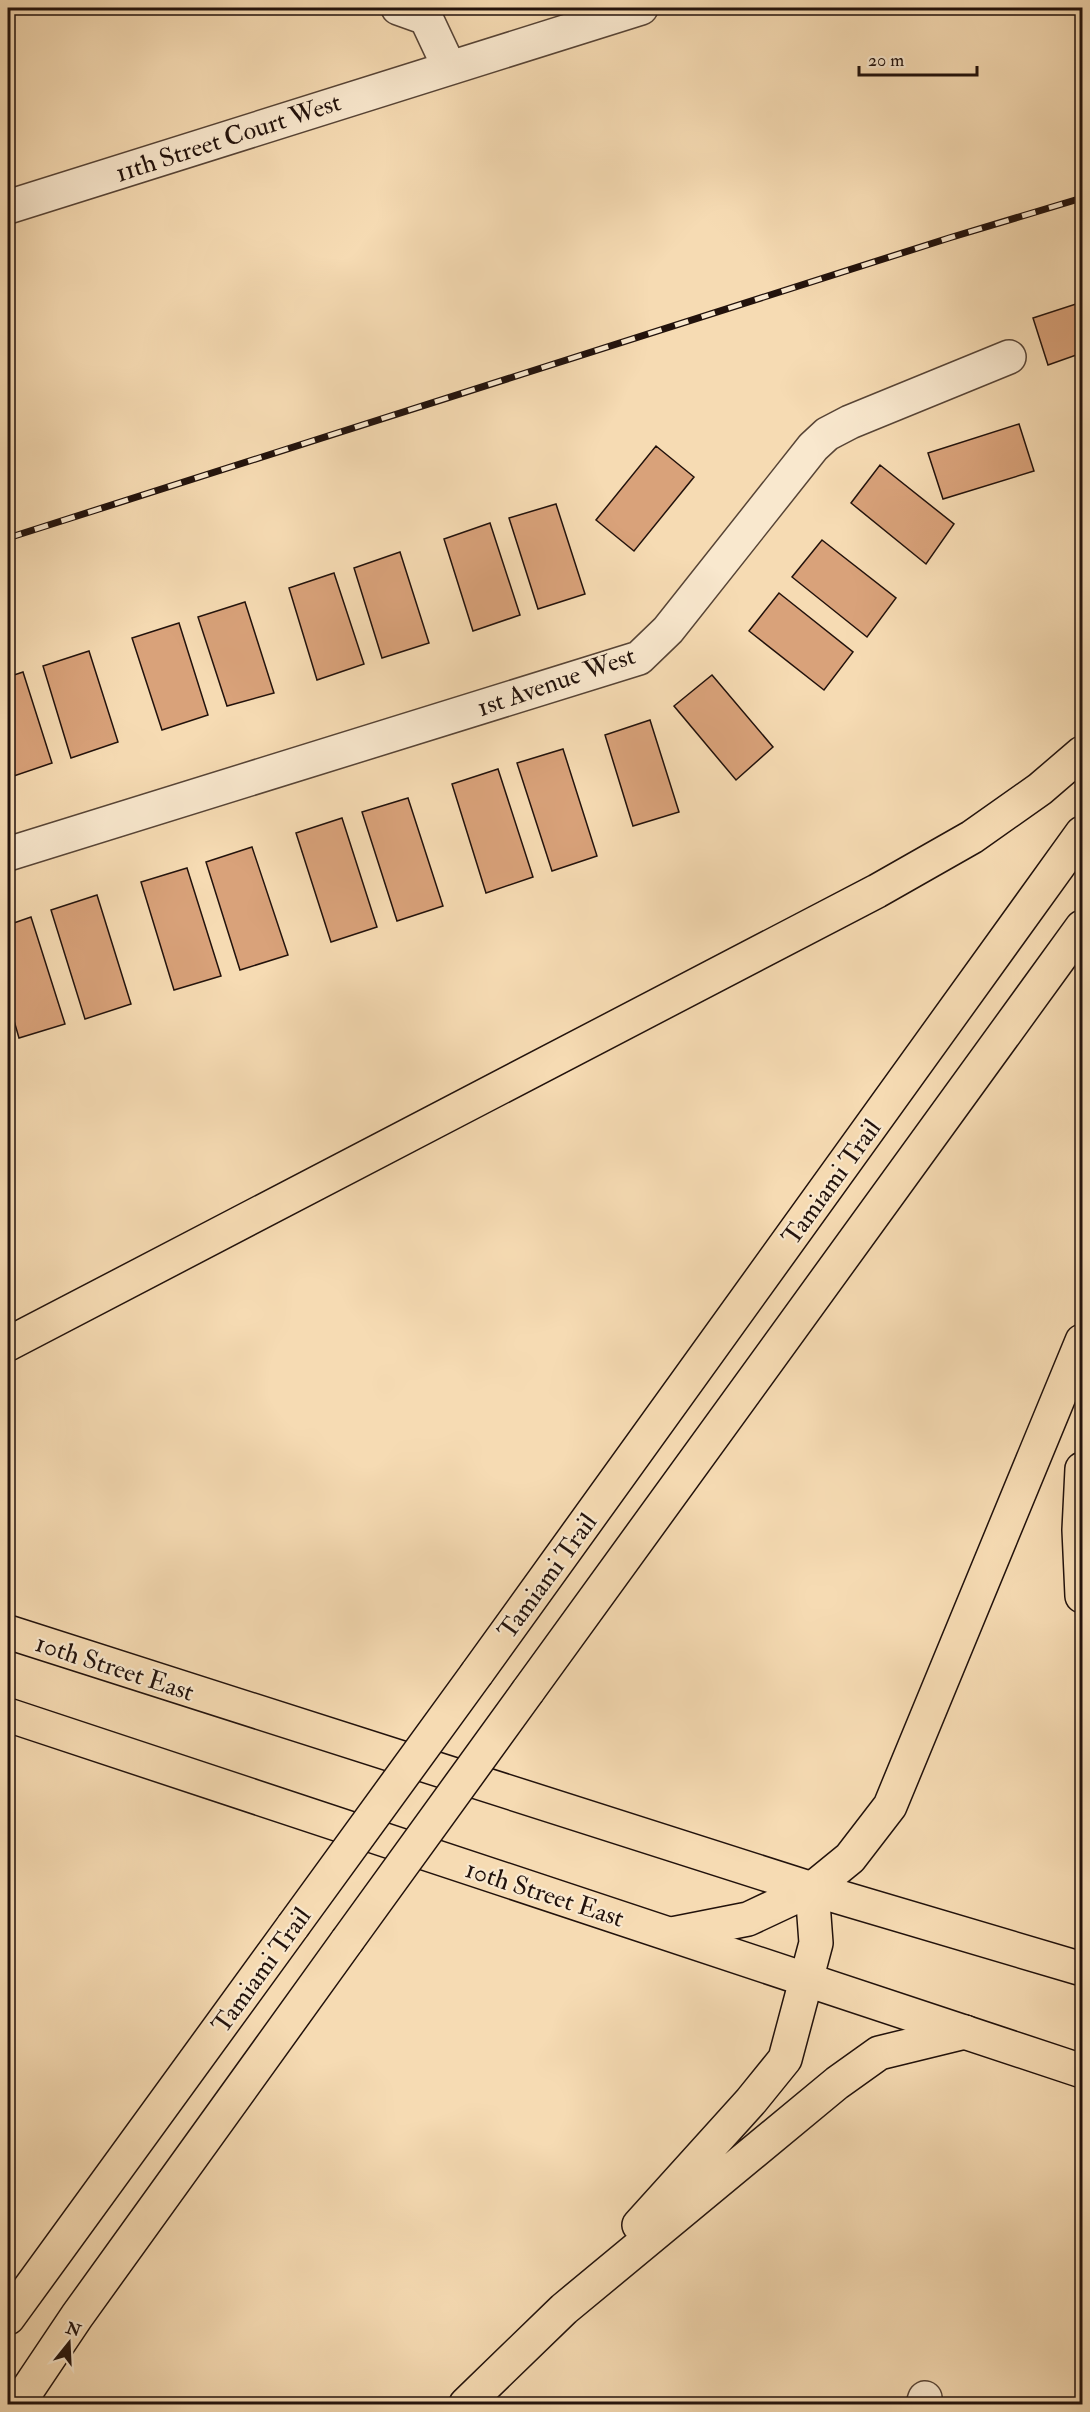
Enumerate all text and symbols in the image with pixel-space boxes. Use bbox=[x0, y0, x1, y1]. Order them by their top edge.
scale bar bbox=[859, 39, 978, 77]
text: 20 m bbox=[868, 49, 904, 72]
street label: 11th Street Court West bbox=[112, 86, 345, 190]
street label: 1st Avenue West bbox=[473, 640, 640, 724]
street label: Tamiami Trail bbox=[775, 1113, 888, 1252]
street label: Tamiami Trail bbox=[491, 1507, 604, 1646]
street label: 10th Street East bbox=[31, 1627, 198, 1709]
street label: 10th Street East bbox=[461, 1853, 628, 1935]
street label: Tamiami Trail bbox=[205, 1901, 318, 2040]
north arrow bbox=[39, 2313, 99, 2373]
text: N bbox=[62, 2318, 84, 2342]

